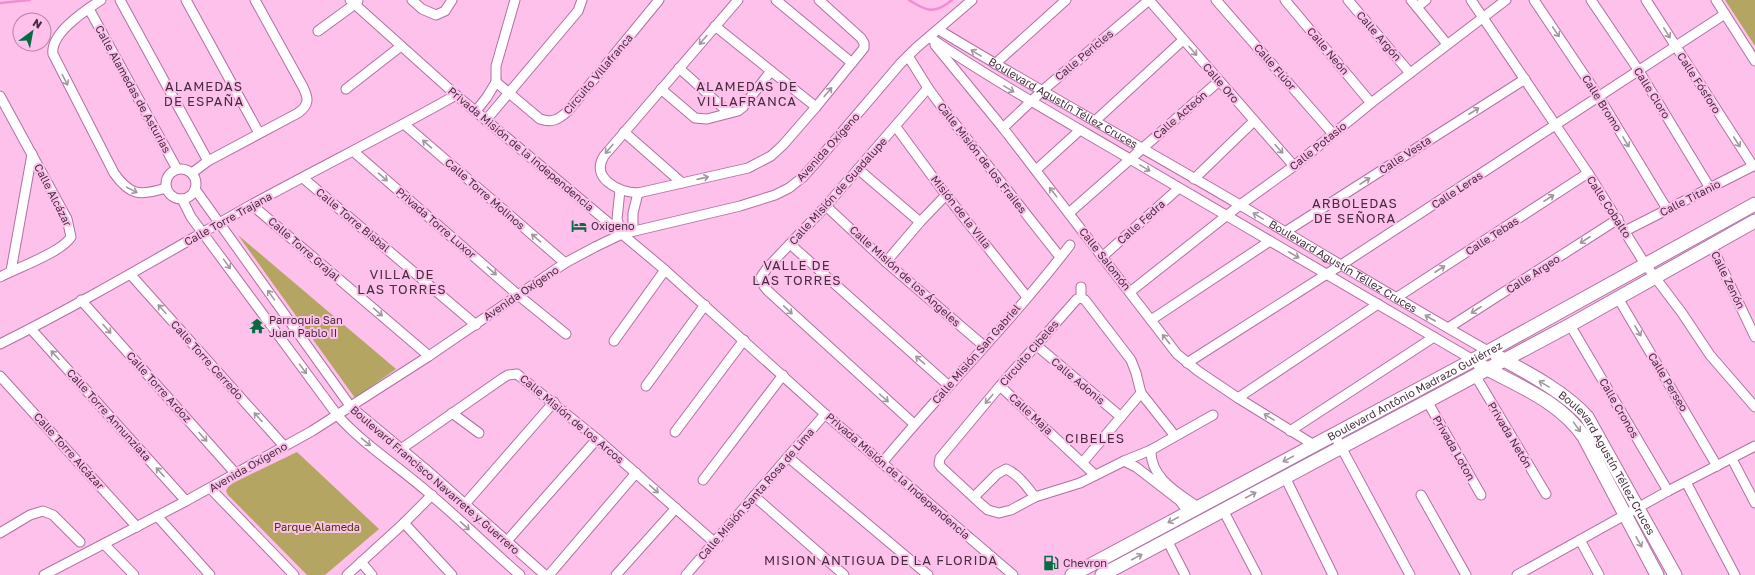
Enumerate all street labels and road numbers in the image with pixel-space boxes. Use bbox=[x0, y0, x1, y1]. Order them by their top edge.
street label: Calle Argón bbox=[1354, 8, 1404, 63]
street label: Calle Alamedas de Asturias bbox=[93, 23, 174, 155]
street label: Calle Neón bbox=[1305, 24, 1352, 77]
street label: Calle Pericles bbox=[1052, 26, 1116, 83]
street label: Circuito Villafranca bbox=[560, 31, 635, 117]
street label: Calle Flúor bbox=[1252, 41, 1300, 93]
street label: Calle Fósforo bbox=[1675, 50, 1724, 116]
street label: Boulevard Agustín Téllez Cruces bbox=[987, 54, 1141, 151]
street label: Calle Oro bbox=[1201, 60, 1243, 106]
street label: Calle Cloro bbox=[1632, 65, 1674, 121]
street label: Calle Bromo bbox=[1580, 72, 1625, 134]
street label: Privada Misión de la Independencia bbox=[446, 84, 597, 213]
street label: Calle Acteón bbox=[1150, 88, 1209, 142]
street label: Calle Misión de los Frailes bbox=[935, 100, 1030, 216]
street label: Avenida Oxígeno bbox=[793, 109, 862, 184]
street label: Calle Potasio bbox=[1287, 118, 1349, 173]
street label: Calle Vesta bbox=[1376, 133, 1433, 176]
street label: Calle Misión de Guadalupe bbox=[786, 134, 889, 247]
street label: Calle Torre Molinos bbox=[443, 155, 528, 232]
street label: Calle Alcázar bbox=[32, 161, 75, 229]
street label: Calle Leras bbox=[1429, 168, 1485, 211]
street label: Misión de la Villa bbox=[929, 173, 994, 251]
street label: Calle Cobalto bbox=[1585, 173, 1634, 240]
street label: Calle Titanio bbox=[1657, 176, 1723, 218]
street label: Privada Torre Luxor bbox=[394, 184, 479, 261]
street label: Calle Torre Bisbal bbox=[314, 185, 393, 255]
street label: Calle Torre Trajana bbox=[182, 189, 274, 248]
street label: Calle Fedra bbox=[1114, 197, 1167, 246]
street label: Calle Tebas bbox=[1463, 213, 1521, 258]
street label: Calle Torre Grajal bbox=[266, 214, 343, 284]
street label: Boulevard Agustín Téllez Cruces bbox=[1267, 217, 1420, 315]
street label: Calle Misión de los Ángeles bbox=[847, 222, 963, 329]
street label: Calle Salomón bbox=[1077, 225, 1134, 293]
street label: Calle Zenón bbox=[1709, 249, 1748, 311]
street label: Calle Argeo bbox=[1504, 251, 1562, 296]
street label: Avenida Oxígeno bbox=[481, 262, 561, 323]
street label: Calle Misión San Gabriel bbox=[929, 301, 1023, 406]
street label: Calle Torre Cerredo bbox=[168, 317, 247, 402]
street label: Circuito Cibeles bbox=[996, 317, 1061, 388]
street label: Boulevard Antônio Madrazo Gutiérrez bbox=[1325, 338, 1505, 443]
street label: Calle Torre Ardoz bbox=[124, 349, 195, 425]
street label: Calle Perseo bbox=[1646, 350, 1691, 414]
street label: Calle Adonis bbox=[1049, 354, 1108, 407]
street label: Calle Torre Annunziata bbox=[65, 366, 154, 463]
street label: Calle Misión de los Arcos bbox=[518, 371, 627, 466]
street label: Calle Cronos bbox=[1597, 375, 1642, 440]
street label: Boulevard Agustín Téllez Cruces bbox=[1556, 388, 1658, 537]
street label: Calle Maja bbox=[1007, 390, 1056, 437]
street label: Privada Netón bbox=[1486, 399, 1535, 470]
street label: Boulevard Francisco Navarrete y Guerrero bbox=[348, 403, 523, 557]
street label: Calle Torre Alcázar bbox=[32, 410, 108, 492]
street label: Privada Misión de la Independencia bbox=[824, 410, 973, 542]
street label: Privada Loton bbox=[1431, 413, 1478, 483]
street label: Calle Misión Santa Rosa de Lima bbox=[695, 425, 816, 562]
street label: Avenida Oxígeno bbox=[206, 439, 289, 494]

